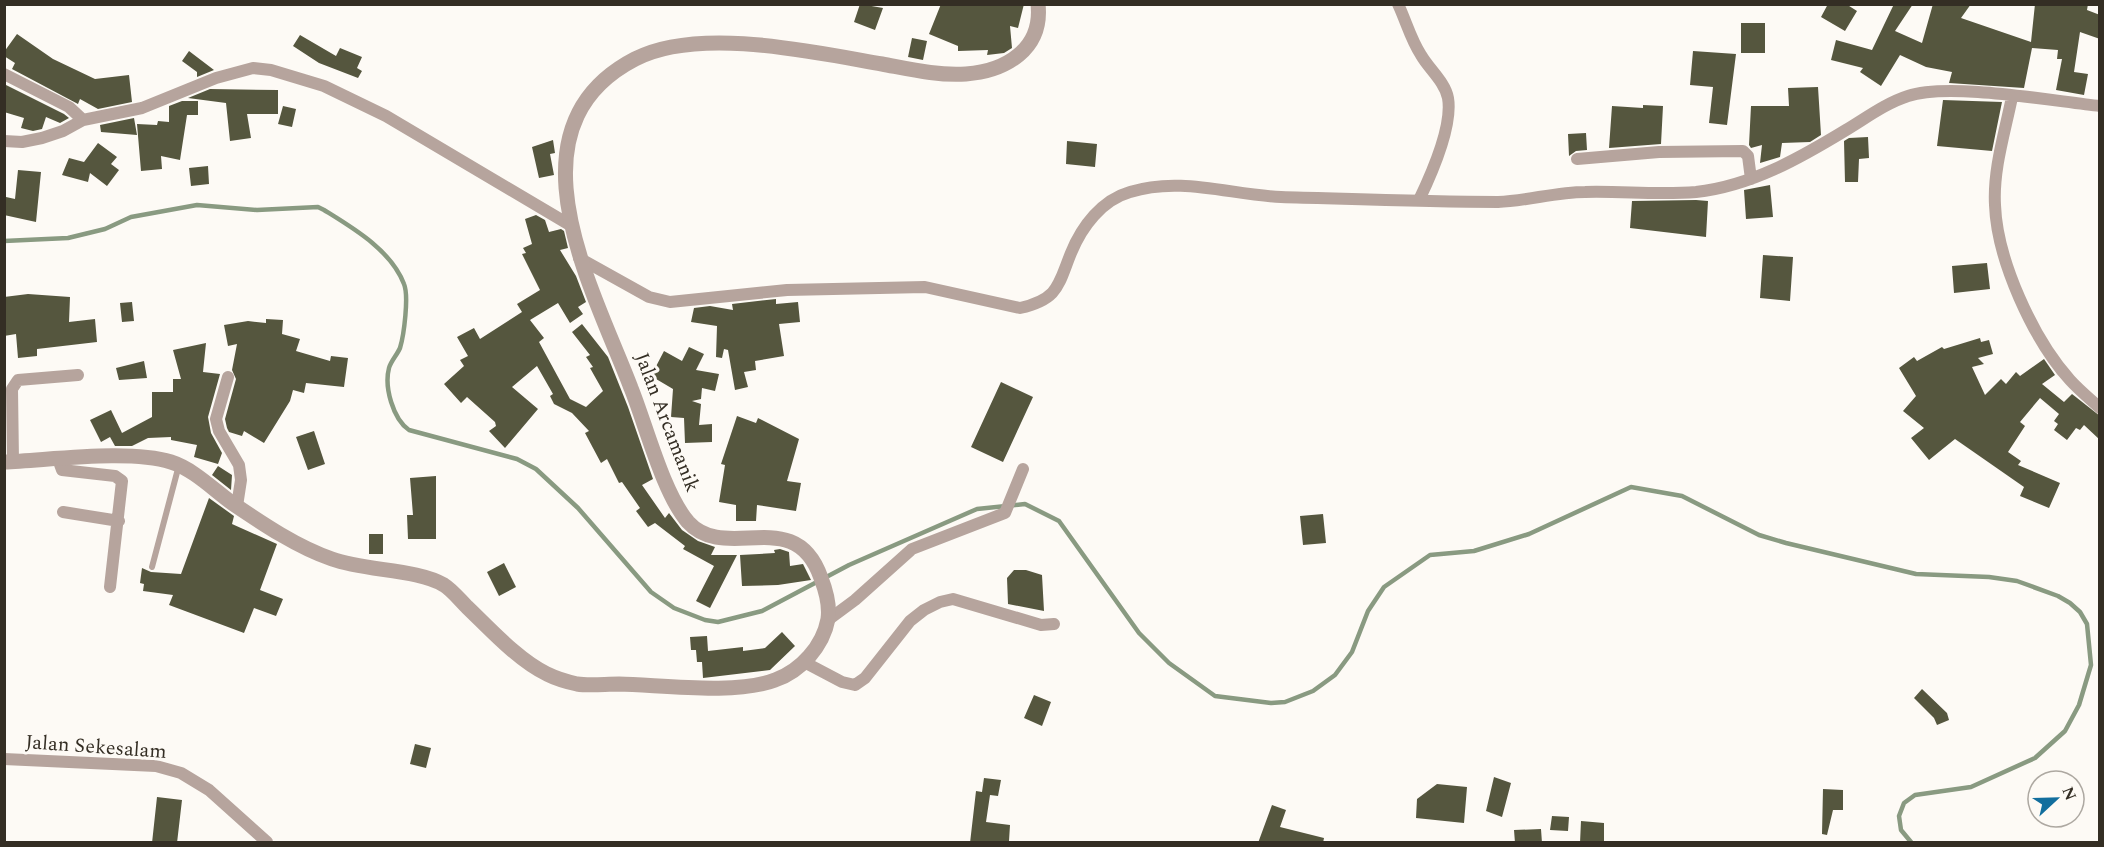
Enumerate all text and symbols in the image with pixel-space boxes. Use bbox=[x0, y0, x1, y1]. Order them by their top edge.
street label: Jalan Arcamanik bbox=[627, 348, 707, 497]
street label: Jalan Sekesalam bbox=[24, 727, 168, 767]
north arrow bbox=[2026, 769, 2086, 829]
text: N bbox=[2055, 783, 2083, 804]

